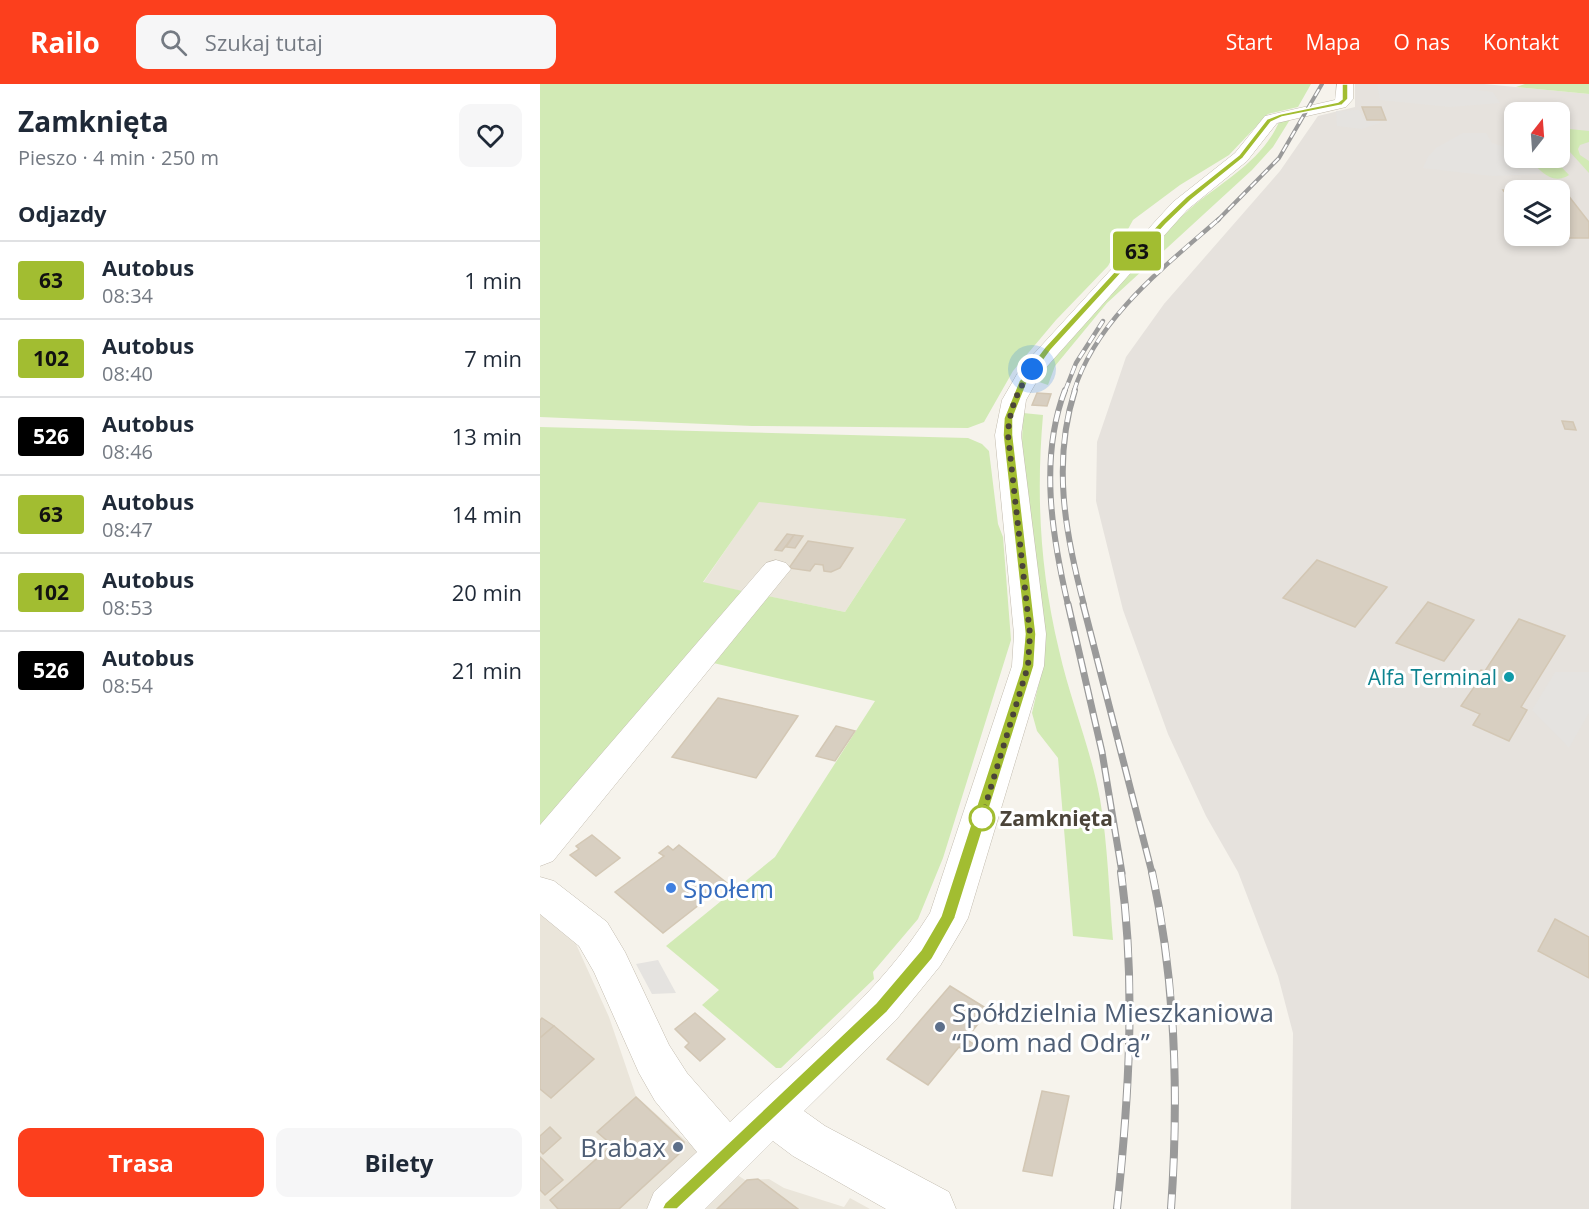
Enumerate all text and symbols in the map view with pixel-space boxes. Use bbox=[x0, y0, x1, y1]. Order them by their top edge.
search box bbox=[136, 15, 556, 69]
text: Railo bbox=[30, 23, 100, 61]
icon: search bbox=[157, 26, 190, 59]
text: Szukaj tutaj bbox=[205, 27, 323, 57]
text: Start bbox=[1226, 28, 1273, 56]
text: Mapa bbox=[1306, 28, 1361, 56]
text: O nas bbox=[1394, 28, 1450, 56]
text: Kontakt bbox=[1483, 28, 1559, 56]
text: Zamknięta bbox=[18, 102, 169, 140]
north arrow bbox=[1504, 102, 1570, 168]
map controls bbox=[1504, 102, 1570, 246]
button: heart bbox=[459, 104, 522, 167]
text: Pieszo · 4 min · 250 m bbox=[18, 144, 219, 171]
button: layers bbox=[1504, 180, 1570, 246]
text: Odjazdy bbox=[18, 198, 107, 228]
line badge: 63 bbox=[1110, 232, 1164, 270]
text: 63 bbox=[1125, 237, 1149, 265]
text: Autobus bbox=[102, 252, 194, 282]
text: 1 min bbox=[464, 265, 522, 295]
text: 63 bbox=[39, 266, 63, 294]
text: 08:34 bbox=[102, 282, 153, 309]
text: Autobus bbox=[102, 330, 194, 360]
text: 7 min bbox=[464, 343, 522, 373]
text: 102 bbox=[33, 344, 69, 372]
your location bbox=[1017, 354, 1047, 384]
text: 08:40 bbox=[102, 360, 153, 387]
text: Autobus bbox=[102, 408, 194, 438]
text: 13 min bbox=[452, 421, 522, 451]
text: 526 bbox=[33, 422, 69, 450]
text: 08:46 bbox=[102, 438, 153, 465]
text: Autobus bbox=[102, 486, 194, 516]
text: 14 min bbox=[452, 499, 522, 529]
text: 63 bbox=[39, 500, 63, 528]
text: 08:47 bbox=[102, 516, 153, 543]
text: Autobus bbox=[102, 564, 194, 594]
text: 20 min bbox=[452, 577, 522, 607]
text: 102 bbox=[33, 578, 69, 606]
text: 08:53 bbox=[102, 594, 153, 621]
text: Autobus bbox=[102, 642, 194, 672]
text: 21 min bbox=[452, 655, 522, 685]
text: 526 bbox=[33, 656, 69, 684]
place label: Alfa Terminal bbox=[1368, 663, 1497, 691]
marker: Alfa Terminal bbox=[1502, 670, 1516, 684]
text: 08:54 bbox=[102, 672, 153, 699]
place label: Zamknięta bbox=[1000, 804, 1113, 832]
marker: Zamknięta bbox=[969, 805, 995, 831]
place label: Społem bbox=[683, 870, 774, 906]
marker: Społem bbox=[664, 881, 678, 895]
place label: Spółdzielnia Mieszkaniowa “Dom nad Odrą” bbox=[952, 994, 1274, 1060]
marker: Spółdzielnia Mieszkaniowa “Dom nad Odrą” bbox=[933, 1020, 947, 1034]
button: Trasa bbox=[18, 1128, 264, 1197]
button: Bilety bbox=[276, 1128, 522, 1197]
place label: Brabax bbox=[580, 1129, 666, 1165]
marker: Brabax bbox=[671, 1140, 685, 1154]

